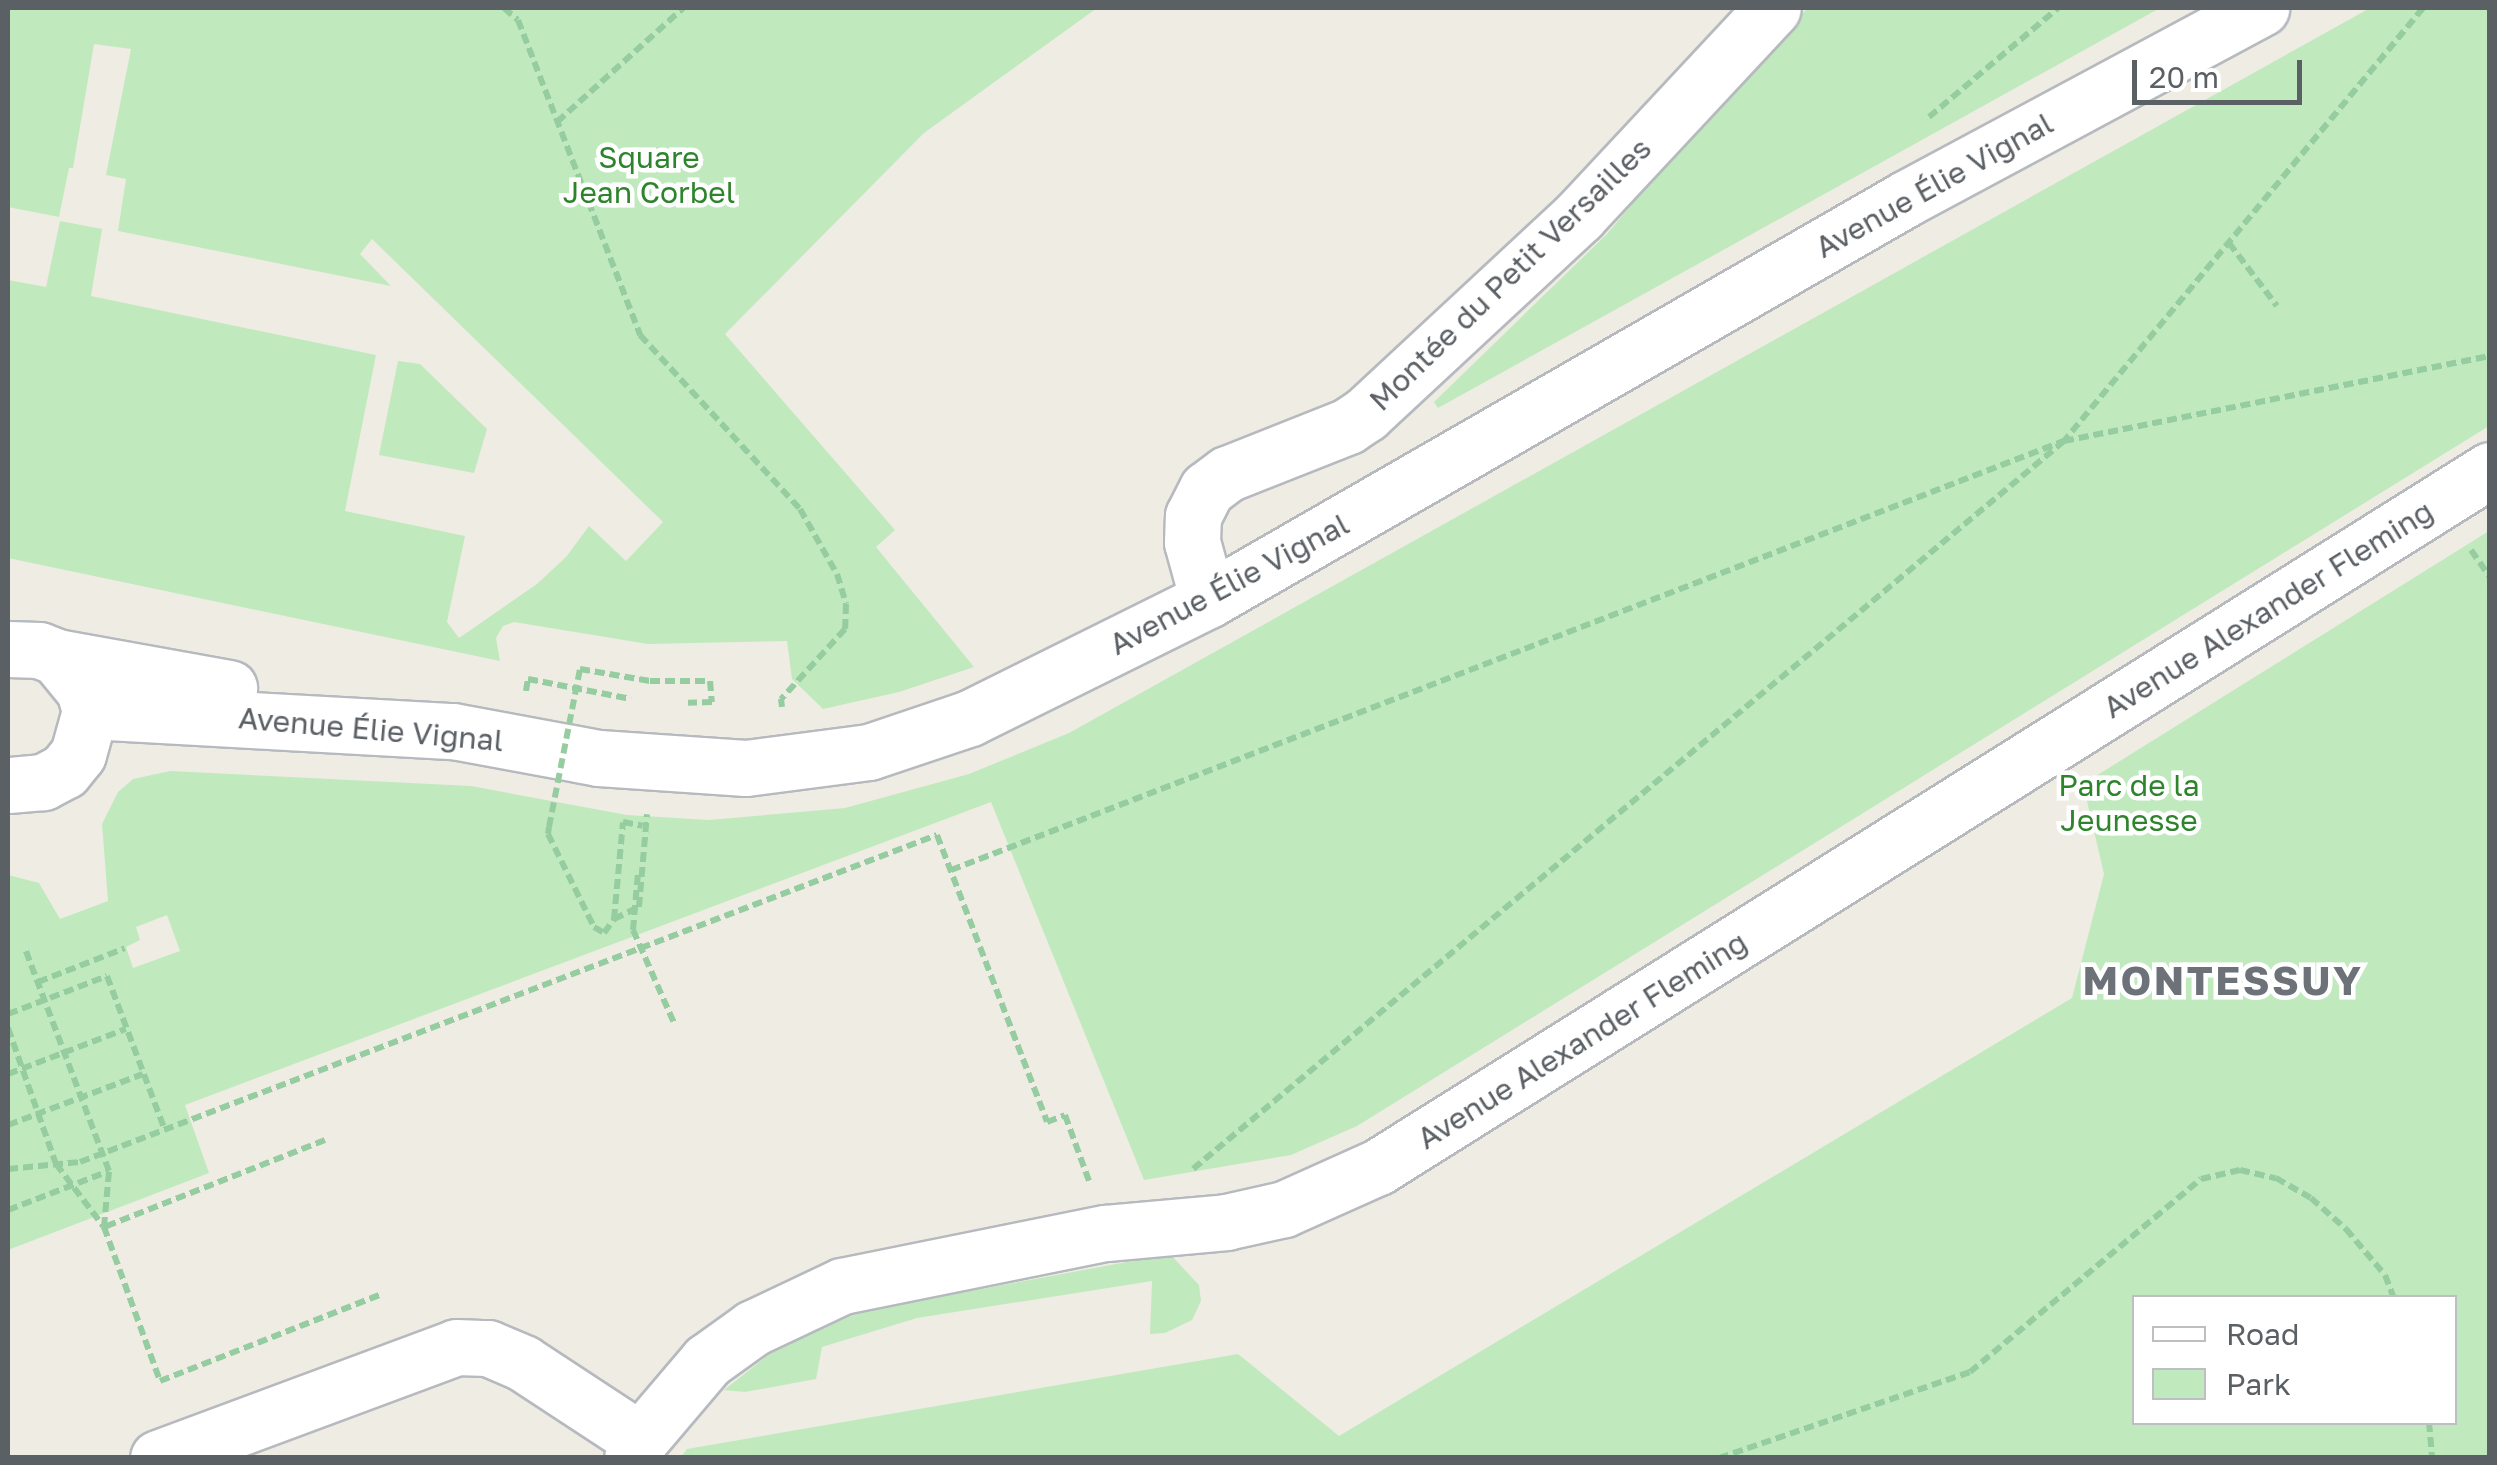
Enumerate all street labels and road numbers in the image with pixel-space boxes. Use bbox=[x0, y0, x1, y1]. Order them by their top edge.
street label: Avenue Élie Vignal bbox=[1809, 105, 2059, 265]
street label: Montée du Petit Versailles bbox=[1362, 130, 1658, 418]
street label: Avenue Alexander Fleming bbox=[2097, 493, 2439, 725]
street label: Avenue Élie Vignal bbox=[1103, 506, 1355, 662]
street label: Avenue Élie Vignal bbox=[237, 699, 505, 759]
street label: Avenue Alexander Fleming bbox=[1411, 924, 1753, 1156]

